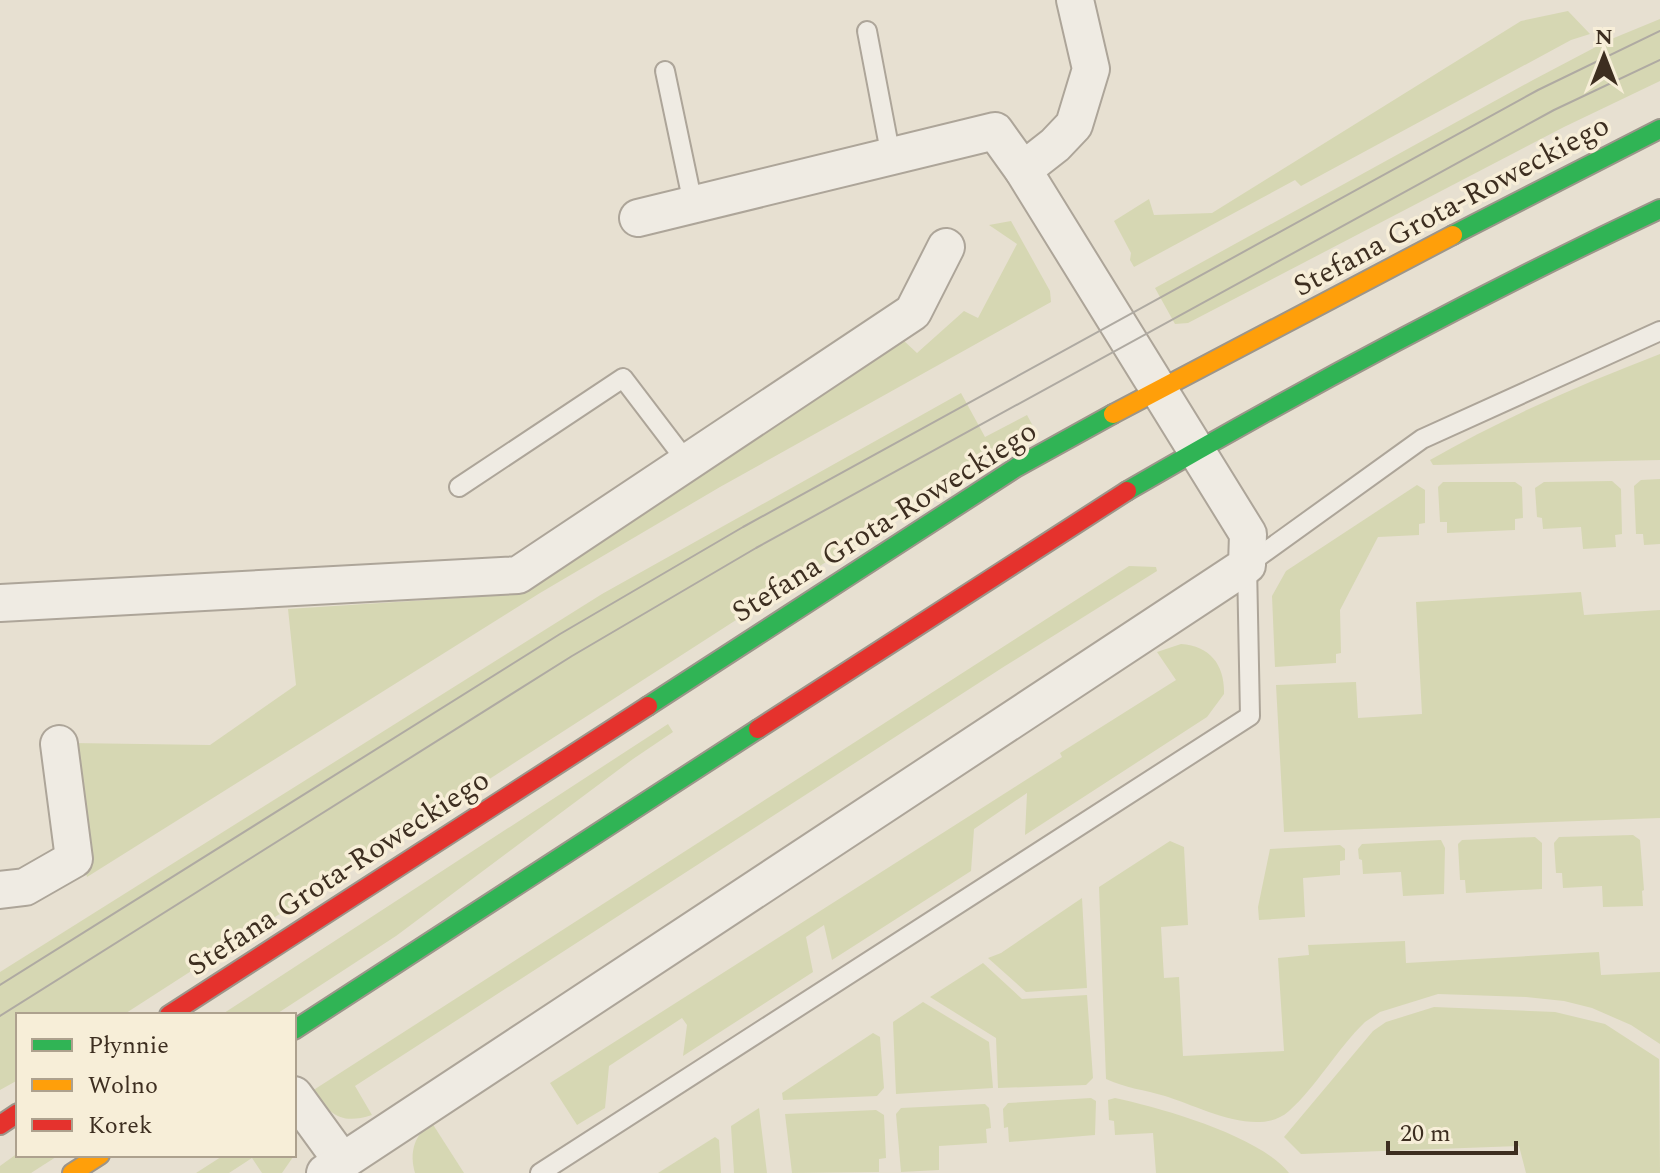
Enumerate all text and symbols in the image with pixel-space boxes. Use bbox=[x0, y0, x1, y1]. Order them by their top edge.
north arrow bbox=[1564, 16, 1644, 96]
text: N bbox=[1595, 21, 1613, 54]
street label: Stefana Grota-Roweckiego bbox=[1285, 103, 1618, 309]
street label: Stefana Grota-Roweckiego bbox=[723, 409, 1046, 635]
street label: Stefana Grota-Roweckiego bbox=[178, 757, 499, 988]
legend bbox=[16, 1013, 296, 1157]
text: Płynnie bbox=[88, 1028, 169, 1064]
text: Wolno bbox=[88, 1068, 158, 1104]
scale bar bbox=[1388, 1105, 1516, 1155]
text: Korek bbox=[88, 1108, 152, 1144]
text: 20 m bbox=[1400, 1116, 1451, 1152]

